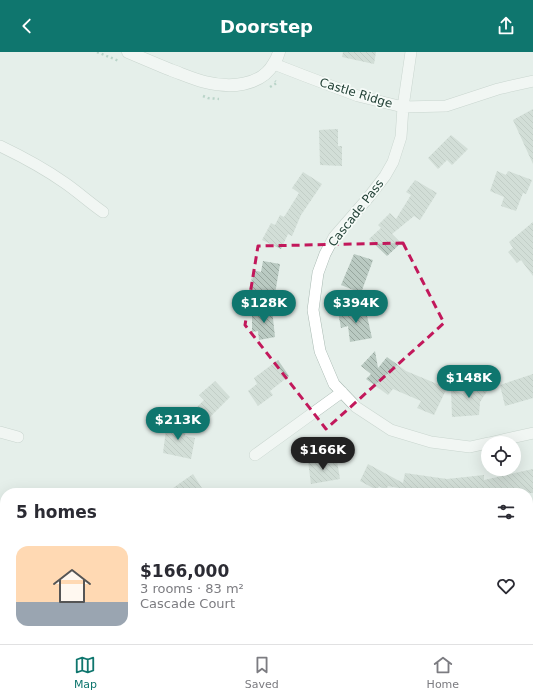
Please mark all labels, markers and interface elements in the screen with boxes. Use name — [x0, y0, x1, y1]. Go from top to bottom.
icon: back — [16, 15, 38, 37]
icon: share — [495, 15, 517, 37]
text: Doorstep — [220, 16, 313, 37]
street label: Castle Ridge — [318, 75, 394, 111]
street label: Cascade Pass — [325, 177, 387, 249]
pin: $128K — [236, 290, 292, 324]
pin: $394K — [328, 290, 384, 324]
text: $128K — [241, 295, 287, 310]
text: $394K — [333, 295, 379, 310]
pin: $148K — [441, 365, 497, 399]
text: $148K — [446, 370, 492, 385]
pin: $213K — [150, 407, 206, 441]
text: $213K — [155, 412, 201, 427]
map controls — [481, 436, 521, 476]
button: locate — [481, 436, 521, 476]
pin: $166K — [295, 437, 351, 471]
text: $166K — [300, 442, 346, 457]
icon: filters — [495, 501, 517, 523]
text: 5 homes — [16, 502, 97, 522]
text: $166,000 — [140, 561, 229, 581]
icon: home — [48, 562, 96, 610]
icon: heart — [495, 575, 517, 597]
text: 3 rooms · 83 m² — [140, 581, 244, 596]
text: Cascade Court — [140, 596, 235, 611]
tab: Map — [74, 654, 97, 691]
tab: Saved — [245, 654, 279, 691]
tab: Home — [427, 654, 459, 691]

